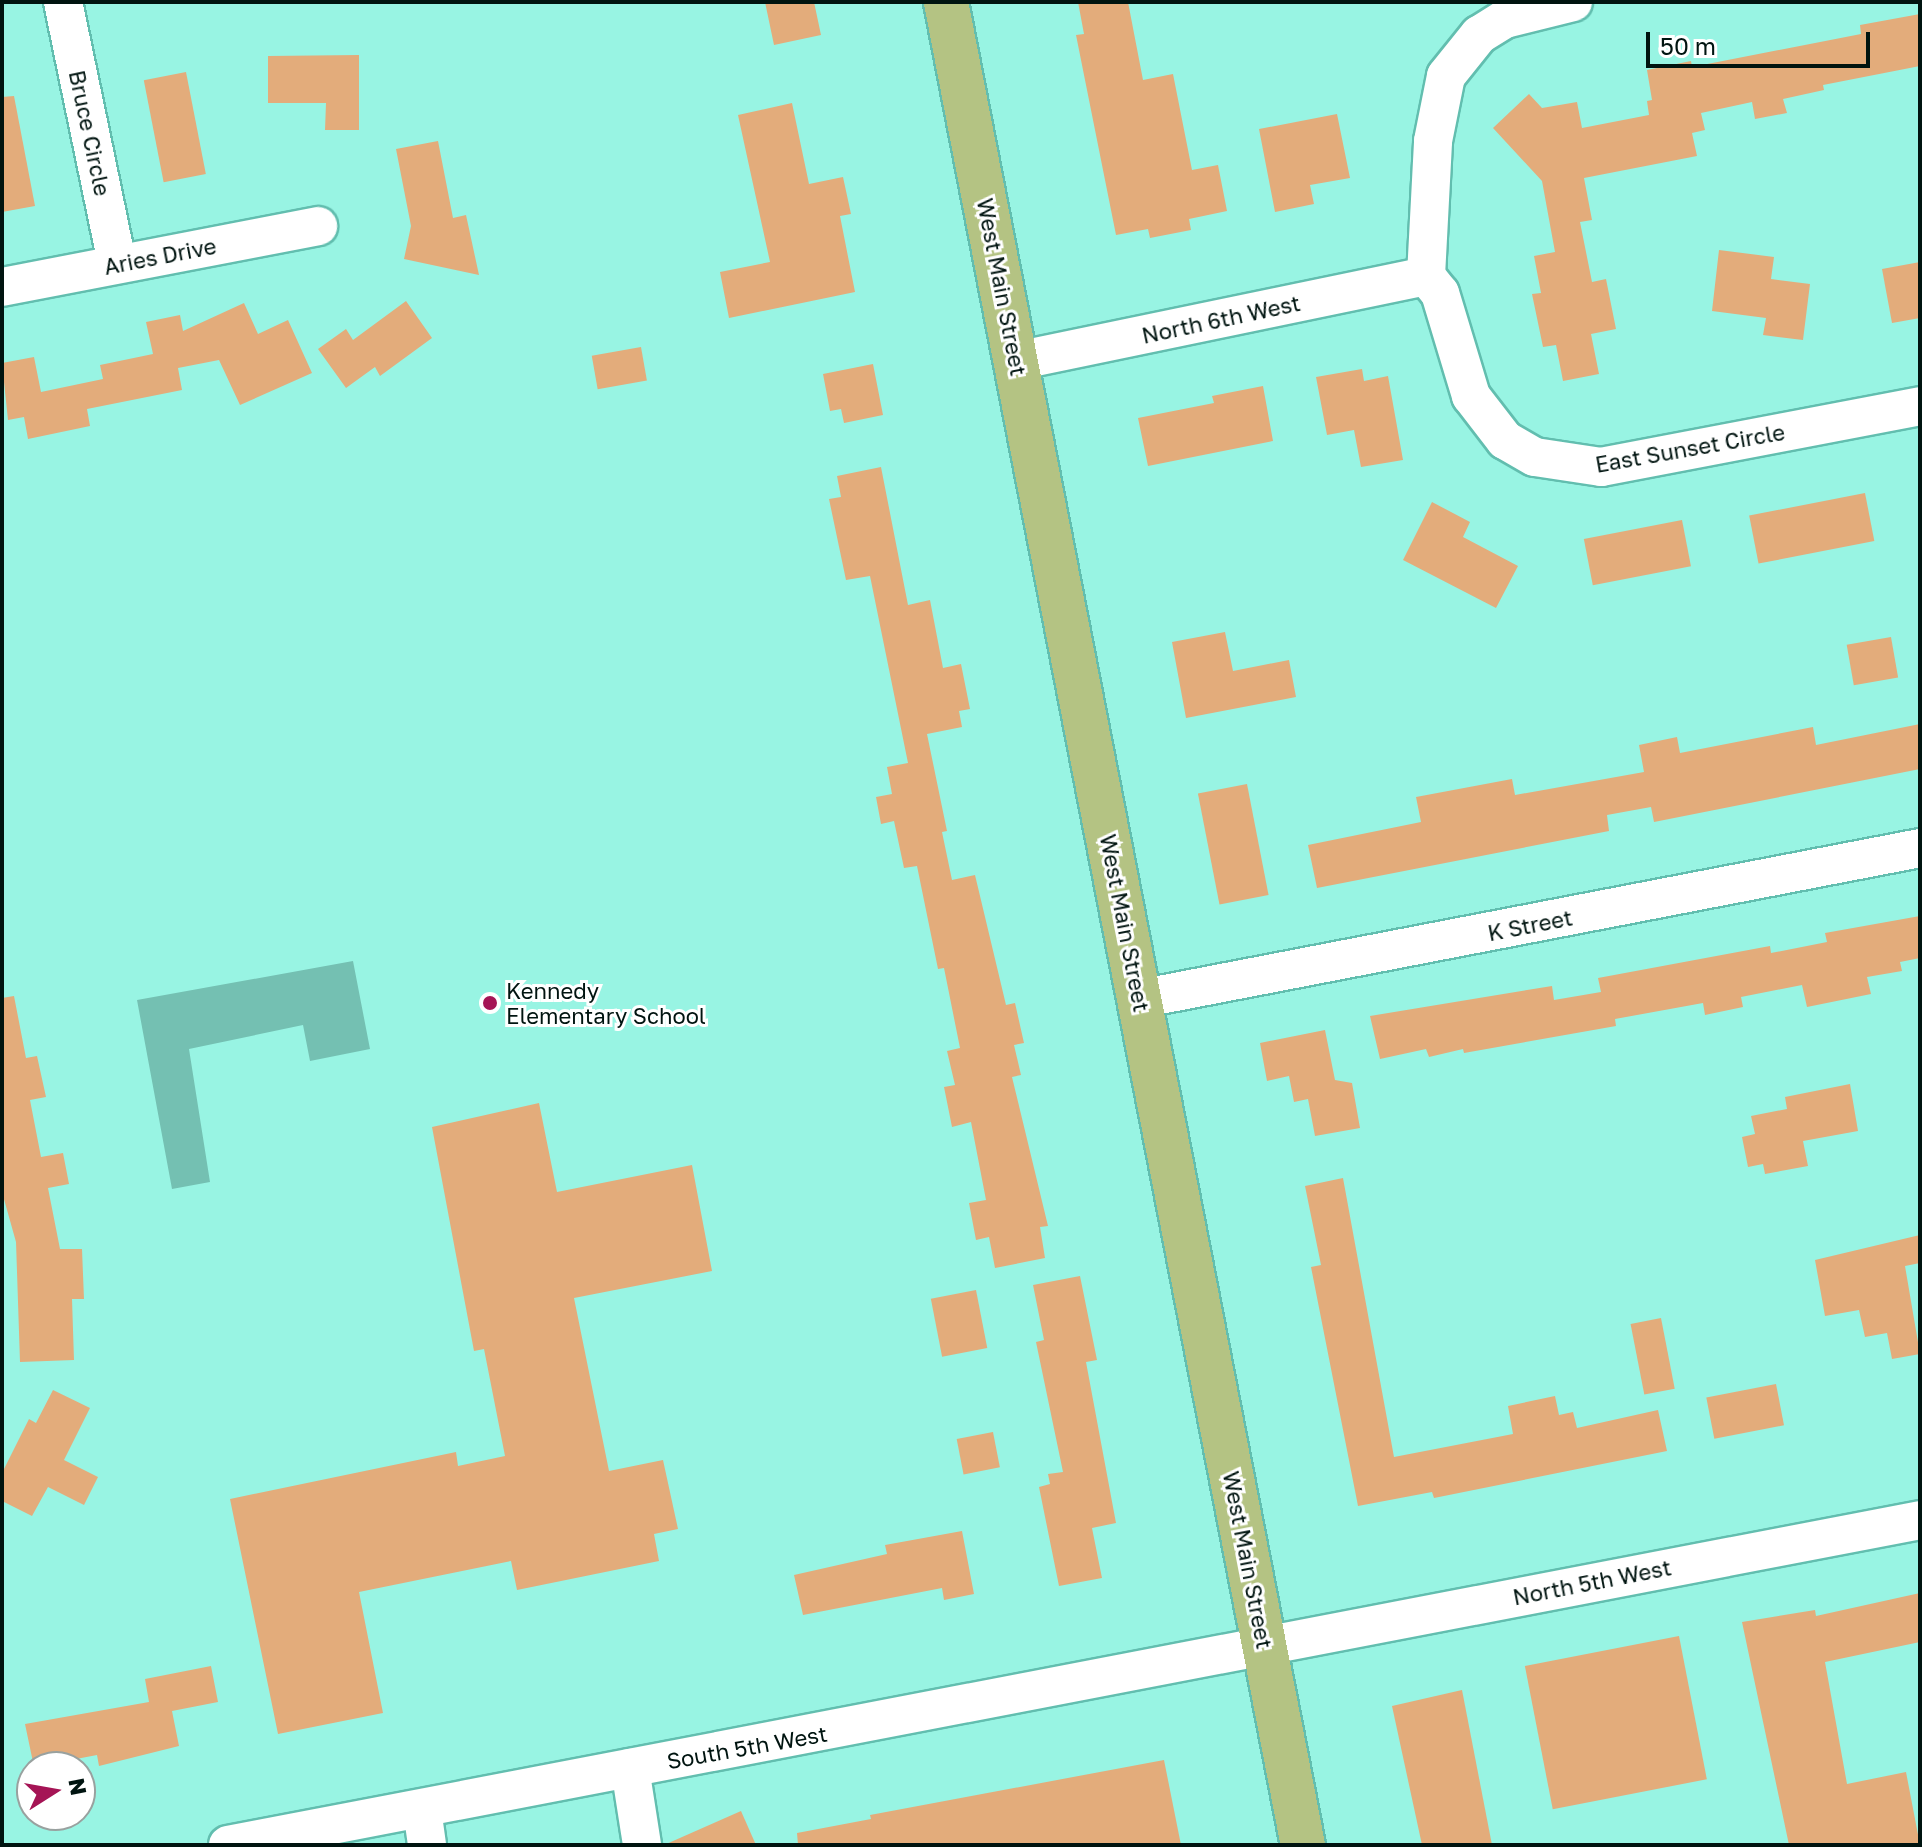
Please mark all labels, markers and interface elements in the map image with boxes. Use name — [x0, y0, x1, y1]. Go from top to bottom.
scale bar — [1650, 16, 1874, 66]
text: 50 m — [1660, 31, 1716, 60]
street label: Bruce Circle — [64, 68, 116, 198]
street label: West Main Street — [972, 196, 1032, 378]
street label: Aries Drive — [102, 232, 218, 280]
street label: North 6th West — [1139, 289, 1303, 349]
street label: East Sunset Circle — [1593, 418, 1787, 478]
street label: West Main Street — [1095, 832, 1155, 1014]
street label: K Street — [1485, 904, 1575, 946]
place label: Kennedy Elementary School — [506, 977, 706, 1028]
marker: Kennedy Elementary School — [481, 994, 499, 1012]
street label: West Main Street — [1218, 1469, 1278, 1651]
street label: North 5th West — [1511, 1554, 1673, 1610]
street label: South 5th West — [665, 1720, 829, 1774]
north arrow — [16, 1751, 96, 1831]
text: N — [63, 1776, 93, 1797]

